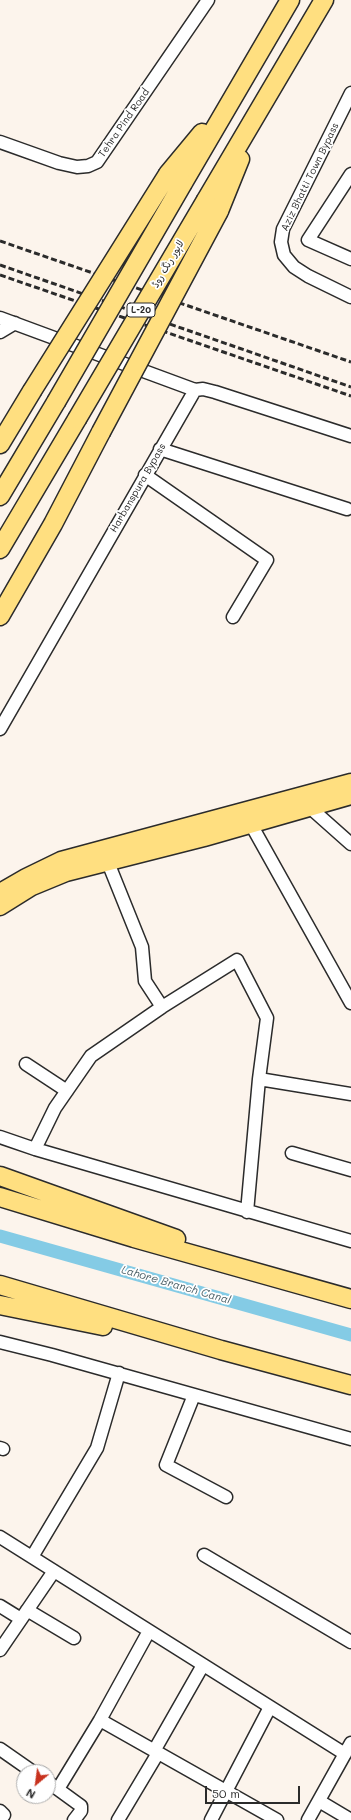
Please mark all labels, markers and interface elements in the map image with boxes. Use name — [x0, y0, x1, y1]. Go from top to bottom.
street label: Tehra Pind Road — [96, 86, 152, 160]
street label: Aziz Bhatti Town Bypass — [279, 121, 341, 233]
street label: لاہور رنگ روڈ — [150, 238, 186, 290]
road number: L-20 — [127, 303, 155, 317]
street label: Harbanspura Bypass — [108, 441, 168, 535]
water label: Lahore Branch Canal — [120, 1263, 232, 1307]
north arrow — [16, 1764, 56, 1804]
scale bar — [207, 1778, 302, 1804]
text: N — [23, 1785, 38, 1803]
text: 50 m — [212, 1785, 240, 1801]

